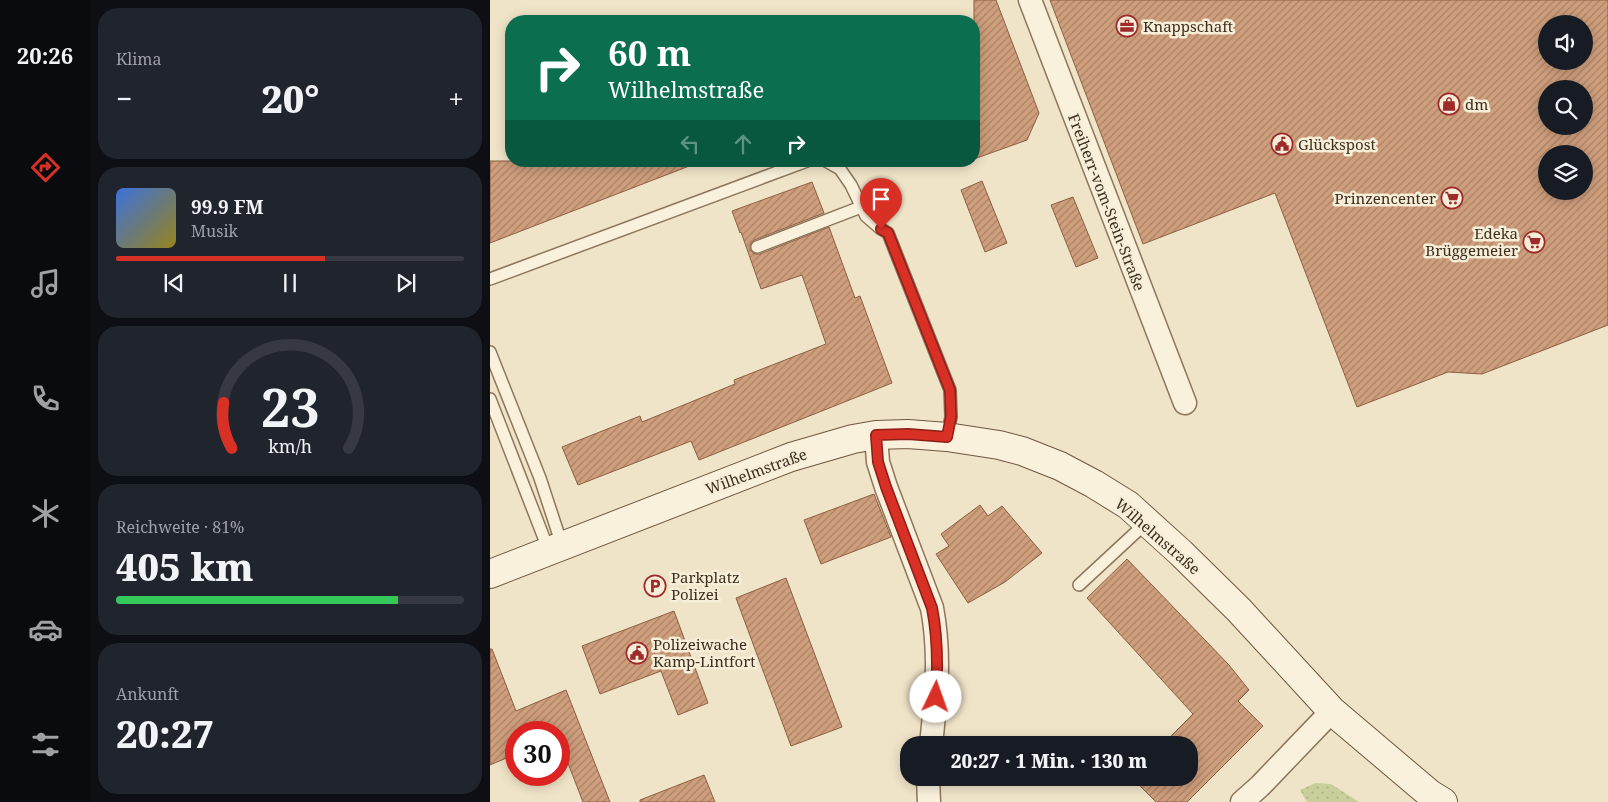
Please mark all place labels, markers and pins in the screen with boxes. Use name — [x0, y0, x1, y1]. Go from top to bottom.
office icon: Knappschaft — [1115, 14, 1139, 38]
place label: Knappschaft — [1143, 16, 1233, 36]
shop icon: dm — [1437, 92, 1461, 116]
place label: dm — [1465, 94, 1488, 114]
public building icon: Glückspost — [1270, 132, 1294, 156]
place label: Glückspost — [1298, 134, 1376, 154]
pin — [860, 178, 902, 229]
supermarket icon: Prinzencenter — [1440, 186, 1464, 210]
place label: Prinzencenter — [1335, 188, 1436, 208]
place label: Edeka Brüggemeier — [1425, 223, 1518, 260]
supermarket icon: Edeka Brüggemeier — [1522, 230, 1546, 254]
place label: Parkplatz Polizei — [671, 567, 740, 604]
parking icon: Parkplatz Polizei — [643, 574, 667, 598]
place label: Polizeiwache Kamp-Lintfort — [653, 634, 756, 671]
public building icon: Polizeiwache Kamp-Lintfort — [625, 641, 649, 665]

